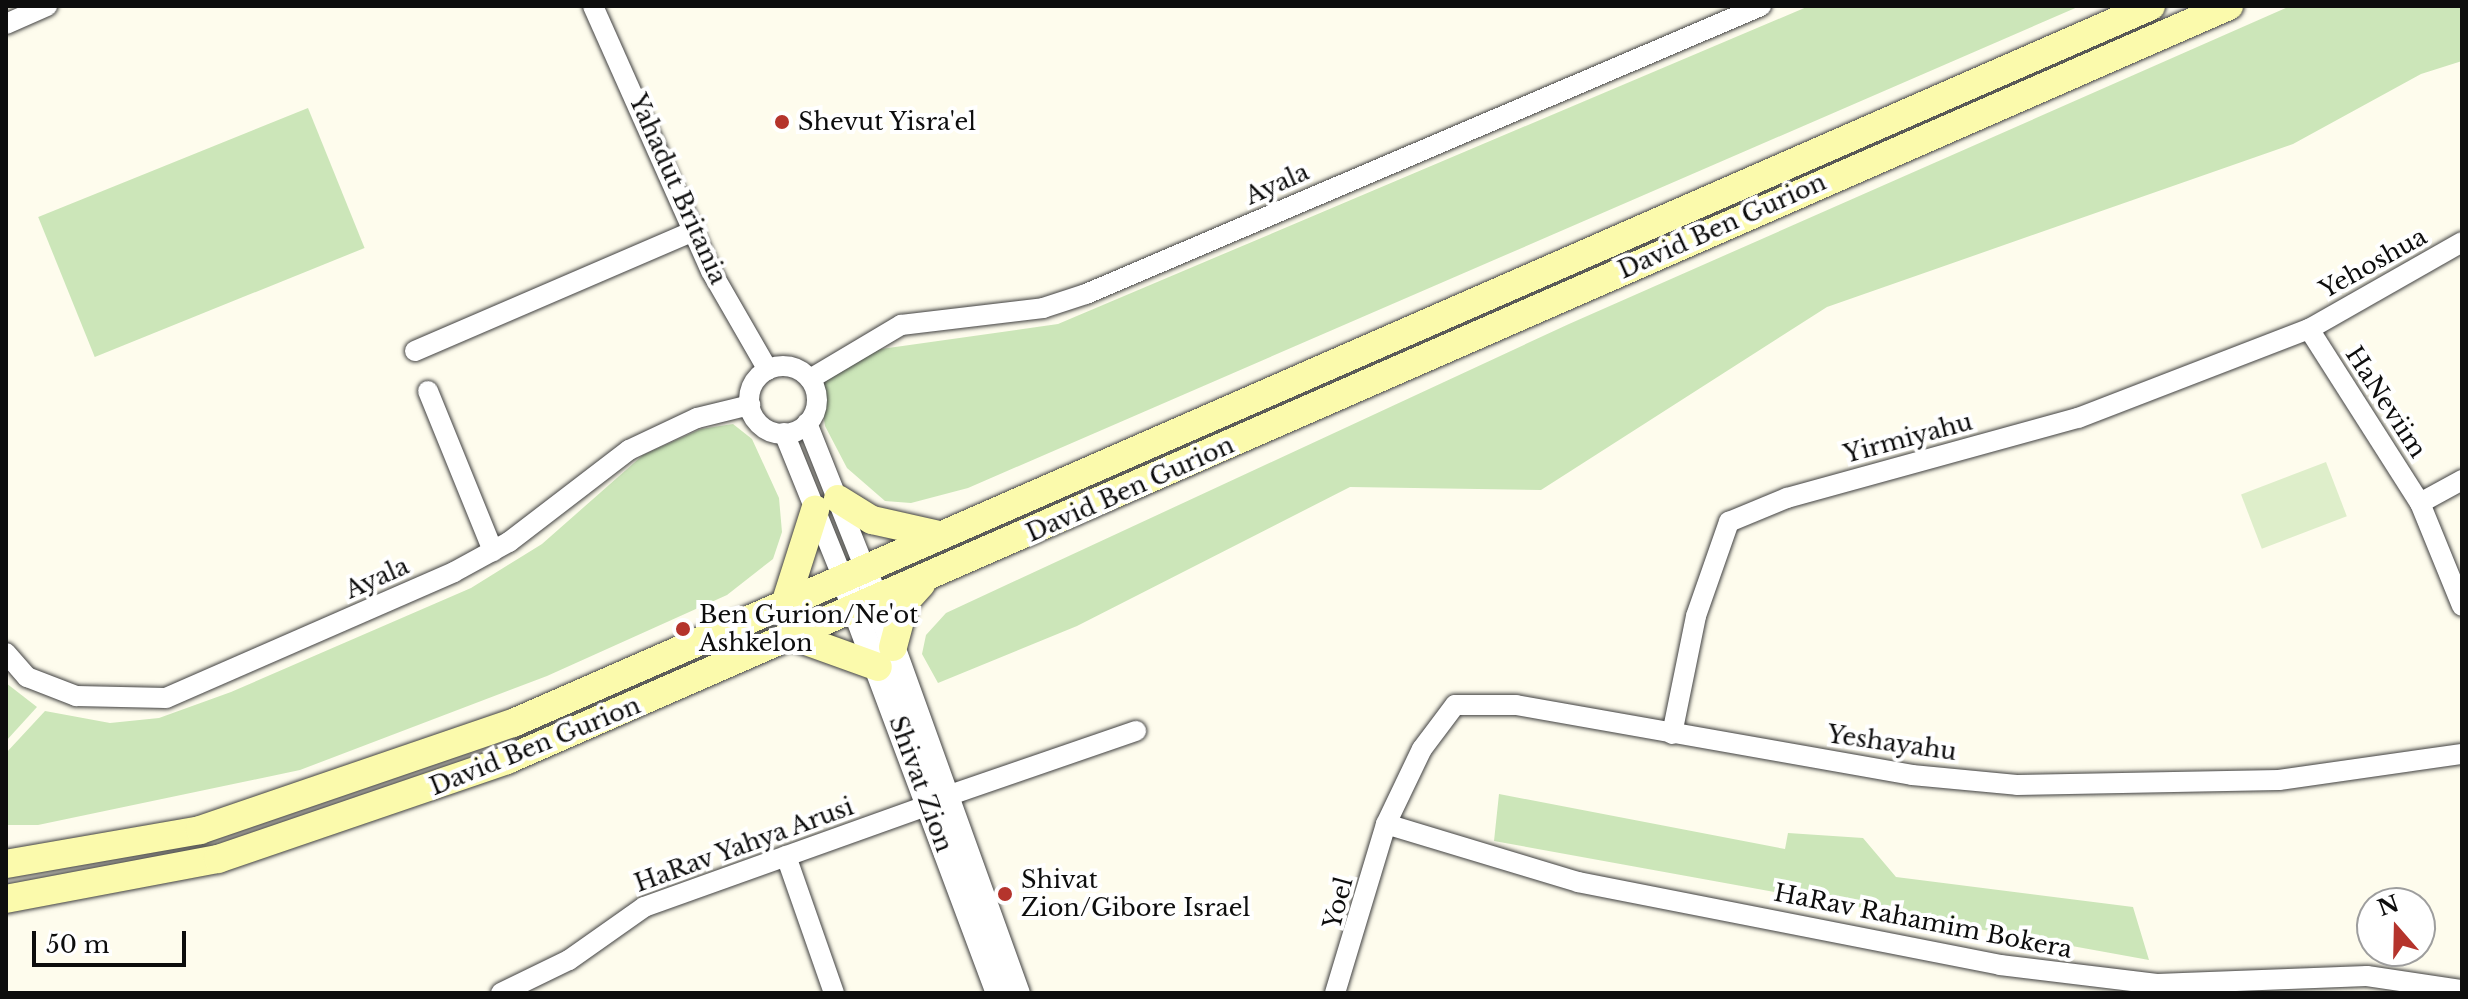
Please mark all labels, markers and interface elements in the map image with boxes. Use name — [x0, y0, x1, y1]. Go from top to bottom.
street label: Yahadut Britania — [623, 89, 733, 289]
place label: Shevut Yisra'el — [798, 108, 977, 136]
marker: Shevut Yisra'el — [773, 113, 791, 131]
street label: Ayala — [1241, 157, 1313, 211]
street label: David Ben Gurion — [1614, 167, 1830, 285]
street label: Yehoshua — [2314, 222, 2432, 304]
street label: HaNeviim — [2339, 341, 2433, 463]
street label: Yirmiyahu — [1841, 407, 1975, 469]
street label: David Ben Gurion — [1022, 430, 1238, 548]
street label: Ayala — [341, 551, 413, 605]
place label: Ben Gurion/Ne'ot Ashkelon — [699, 601, 918, 657]
marker: Ben Gurion/Ne'ot Ashkelon — [674, 620, 692, 638]
street label: David Ben Gurion — [426, 691, 644, 801]
street label: Shivat Zion — [883, 712, 959, 856]
street label: Yeshayahu — [1826, 720, 1958, 766]
street label: HaRav Yahya Arusi — [629, 791, 859, 899]
place label: Shivat Zion/Gibore Israel — [1021, 866, 1250, 922]
street label: Yoel — [1317, 874, 1359, 932]
street label: HaRav Rahamim Bokera — [1771, 878, 2075, 964]
marker: Shivat Zion/Gibore Israel — [996, 885, 1014, 903]
north arrow — [2356, 887, 2436, 967]
text: N — [2374, 890, 2403, 922]
scale bar — [36, 915, 190, 965]
text: 50 m — [46, 930, 109, 959]

